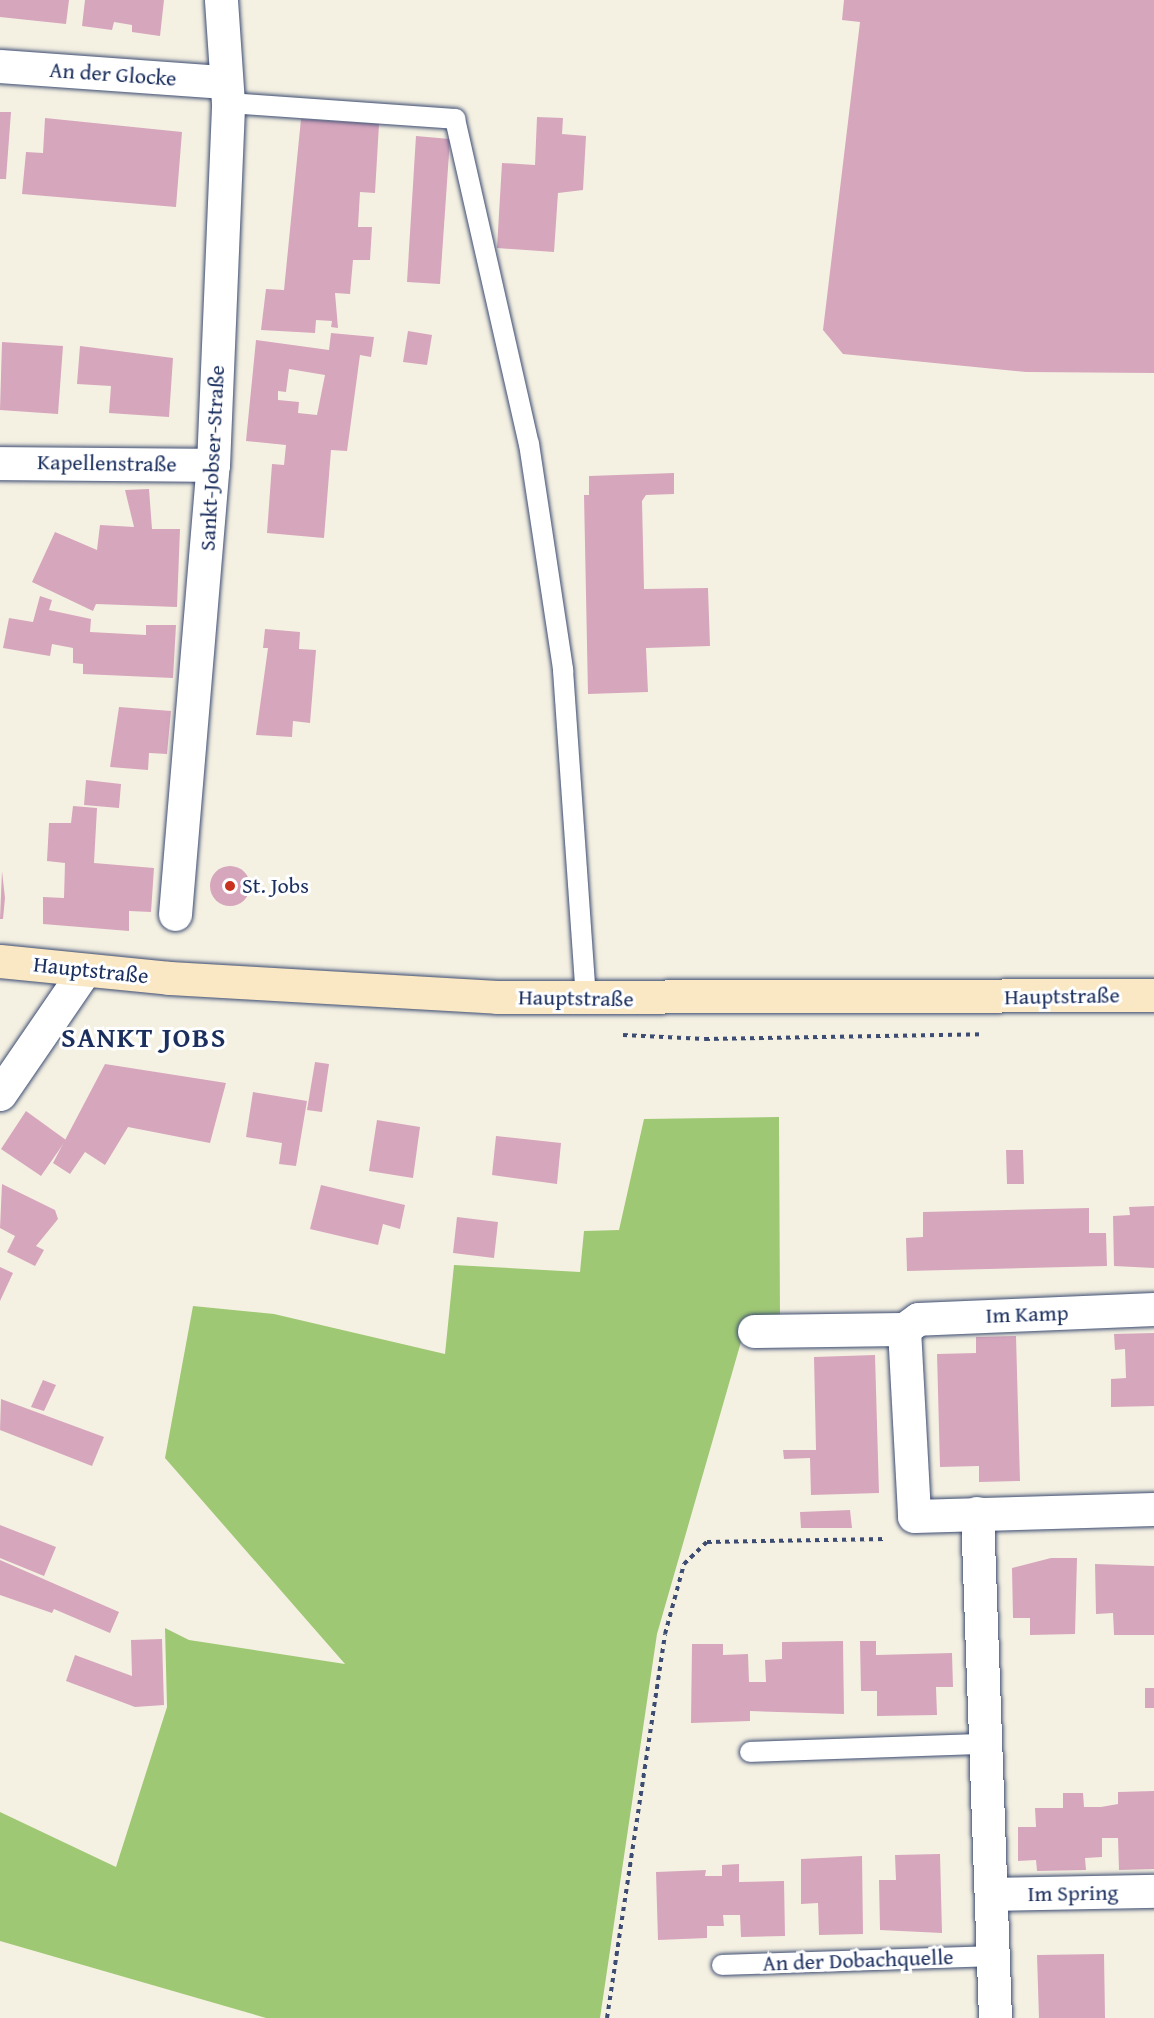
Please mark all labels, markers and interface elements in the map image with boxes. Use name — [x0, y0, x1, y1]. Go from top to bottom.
street label: An der Glocke — [49, 56, 177, 92]
street label: Sankt-Jobser-Straße — [194, 364, 230, 552]
street label: Kapellenstraße — [37, 449, 177, 477]
place label: St. Jobs — [242, 873, 309, 899]
marker: St. Jobs — [223, 879, 237, 893]
street label: Hauptstraße — [32, 951, 150, 989]
street label: Hauptstraße — [1004, 982, 1120, 1010]
street label: Hauptstraße — [518, 984, 634, 1012]
district label: SANKT JOBS — [61, 1020, 227, 1054]
street label: Im Kamp — [985, 1299, 1069, 1329]
street label: Im Spring — [1027, 1879, 1119, 1907]
street label: An der Dobachquelle — [762, 1943, 954, 1977]

